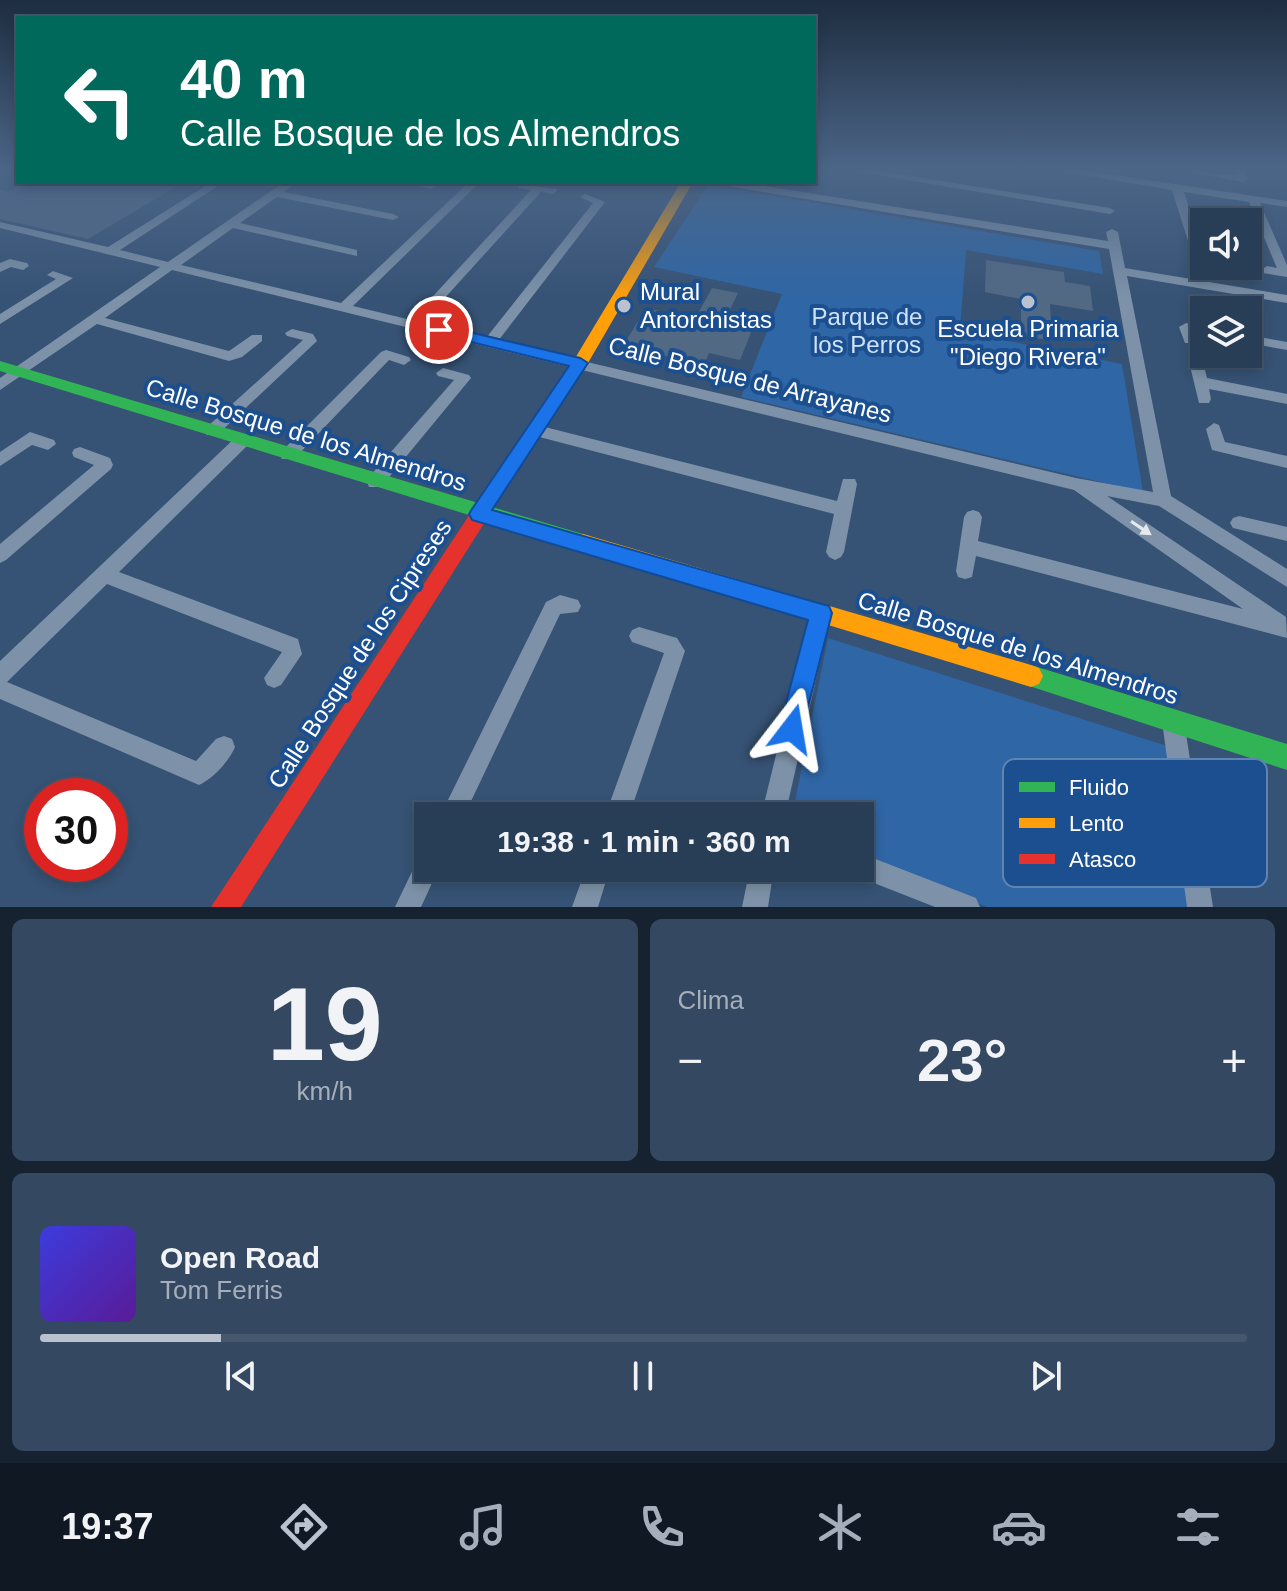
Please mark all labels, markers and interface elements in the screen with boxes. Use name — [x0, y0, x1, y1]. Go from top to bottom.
text: 40 m — [180, 47, 308, 110]
icon: left — [48, 48, 152, 152]
text: Calle Bosque de los Almendros — [180, 113, 680, 154]
map controls — [1190, 208, 1262, 368]
button: sound — [1190, 208, 1262, 280]
place label: Mural Antorchistas — [640, 278, 772, 333]
marker: Escuela Primaria "Diego Rivera" — [1019, 293, 1037, 311]
pin — [405, 296, 473, 364]
button: layers — [1190, 296, 1262, 368]
marker: Mural Antorchistas — [615, 297, 633, 315]
park label: Parque de los Perros — [812, 303, 922, 358]
icon: arrive — [417, 308, 461, 352]
place label: Escuela Primaria "Diego Rivera" — [937, 315, 1119, 370]
street label: Calle Bosque de Arrayanes — [606, 331, 894, 428]
street label: Calle Bosque de los Almendros — [143, 373, 470, 496]
street label: Calle Bosque de los Cipreses — [263, 514, 457, 793]
one-way arrow — [1130, 520, 1151, 535]
street label: Calle Bosque de los Almendros — [855, 586, 1182, 709]
position arrow — [750, 687, 834, 771]
legend — [1003, 759, 1267, 887]
text: Fluido — [1069, 775, 1129, 800]
speed limit sign: 30 — [24, 778, 128, 882]
text: Lento — [1069, 811, 1124, 836]
text: 19:38 · 1 min · 360 m — [497, 825, 791, 858]
text: Atasco — [1069, 847, 1136, 872]
text: 19 — [267, 966, 383, 1082]
text: Clima — [678, 985, 744, 1015]
text: 23° — [917, 1027, 1008, 1094]
text: − — [678, 1036, 703, 1085]
text: + — [1221, 1036, 1247, 1085]
text: km/h — [297, 1076, 353, 1106]
text: Open Road — [160, 1241, 320, 1274]
text: Tom Ferris — [160, 1275, 283, 1305]
icon: previous — [219, 1354, 263, 1398]
icon: pause — [621, 1354, 665, 1398]
icon: next — [1024, 1354, 1068, 1398]
icon: directions — [276, 1499, 332, 1555]
icon: music — [455, 1499, 511, 1555]
icon: phone — [634, 1499, 690, 1555]
icon: climate — [812, 1499, 868, 1555]
icon: car — [991, 1499, 1047, 1555]
icon: filters — [1170, 1499, 1226, 1555]
text: 19:37 — [61, 1506, 153, 1547]

